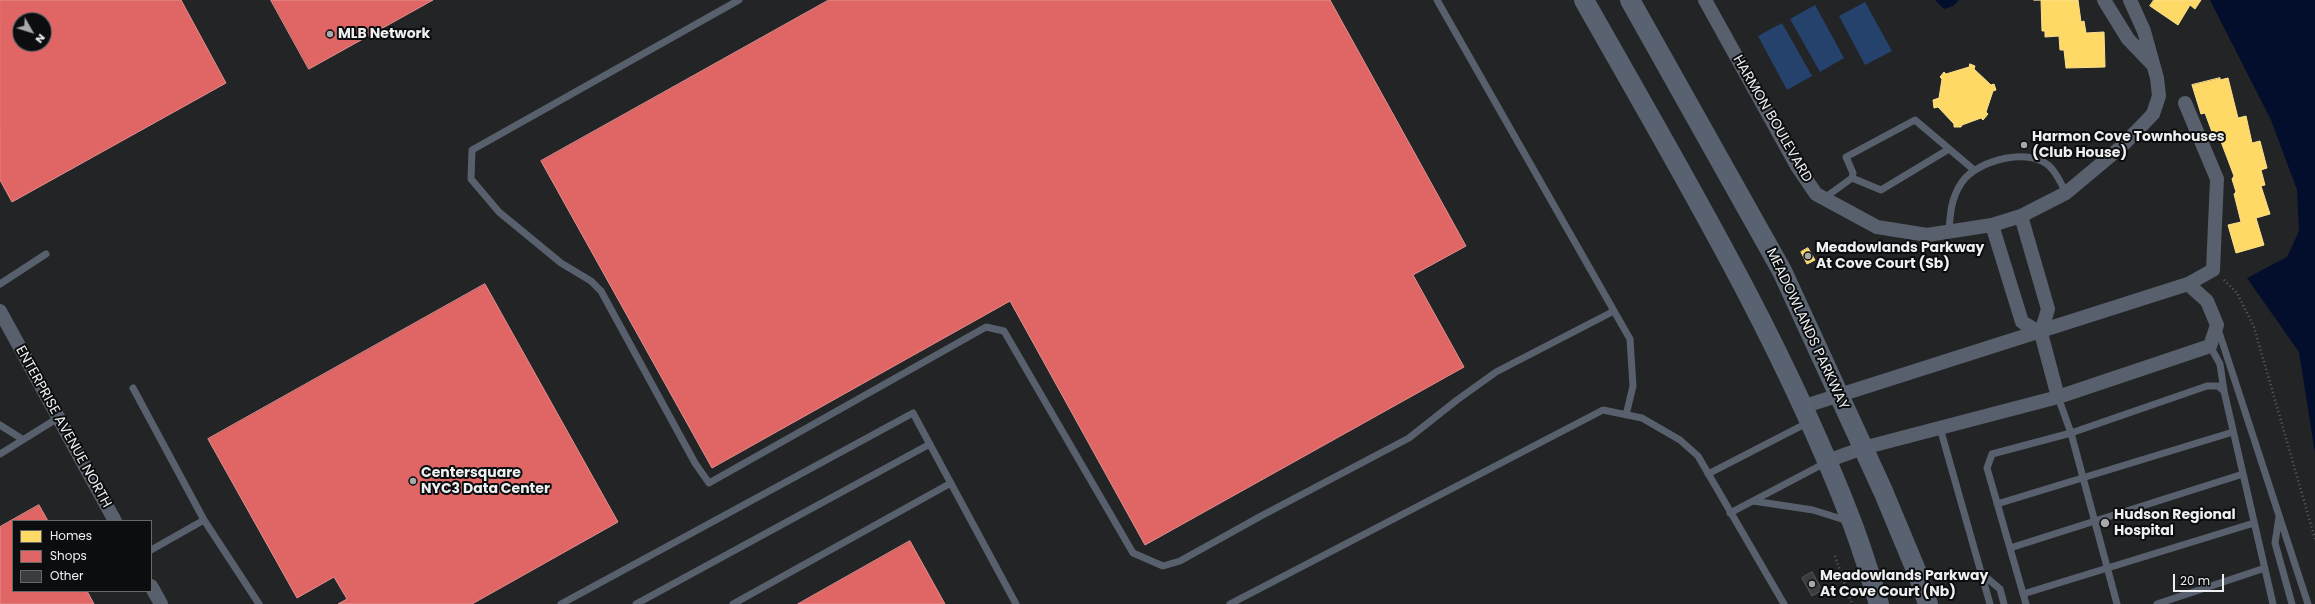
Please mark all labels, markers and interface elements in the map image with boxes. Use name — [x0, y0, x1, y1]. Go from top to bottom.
north arrow — [12, 12, 52, 52]
place label: MLB Network — [338, 26, 430, 42]
marker: MLB Network — [325, 29, 335, 39]
text: N — [32, 31, 49, 47]
street label: HARMON BOULEVARD — [1729, 53, 1815, 185]
place label: Harmon Cove Townhouses (Club House) — [2032, 129, 2225, 162]
marker: Harmon Cove Townhouses (Club House) — [2019, 140, 2029, 150]
place label: Meadowlands Parkway At Cove Court (Sb) — [1816, 240, 1984, 272]
street label: MEADOWLANDS PARKWAY — [1762, 246, 1852, 412]
marker: Meadowlands Parkway At Cove Court (Sb) — [1803, 251, 1813, 261]
street label: ENTERPRISE AVENUE NORTH — [11, 343, 115, 511]
place label: Centersquare NYC3 Data Center — [421, 465, 550, 498]
marker: Centersquare NYC3 Data Center — [408, 476, 418, 486]
place label: Hudson Regional Hospital — [2114, 507, 2236, 540]
marker: Hudson Regional Hospital — [2099, 517, 2111, 529]
legend — [12, 520, 152, 592]
text: Homes — [50, 527, 92, 544]
text: Shops — [50, 547, 87, 564]
scale bar — [2175, 566, 2226, 592]
text: Other — [50, 567, 83, 584]
place label: Meadowlands Parkway At Cove Court (Nb) — [1820, 568, 1988, 600]
text: 20 m — [2180, 572, 2210, 589]
marker: Meadowlands Parkway At Cove Court (Nb) — [1807, 579, 1817, 589]

